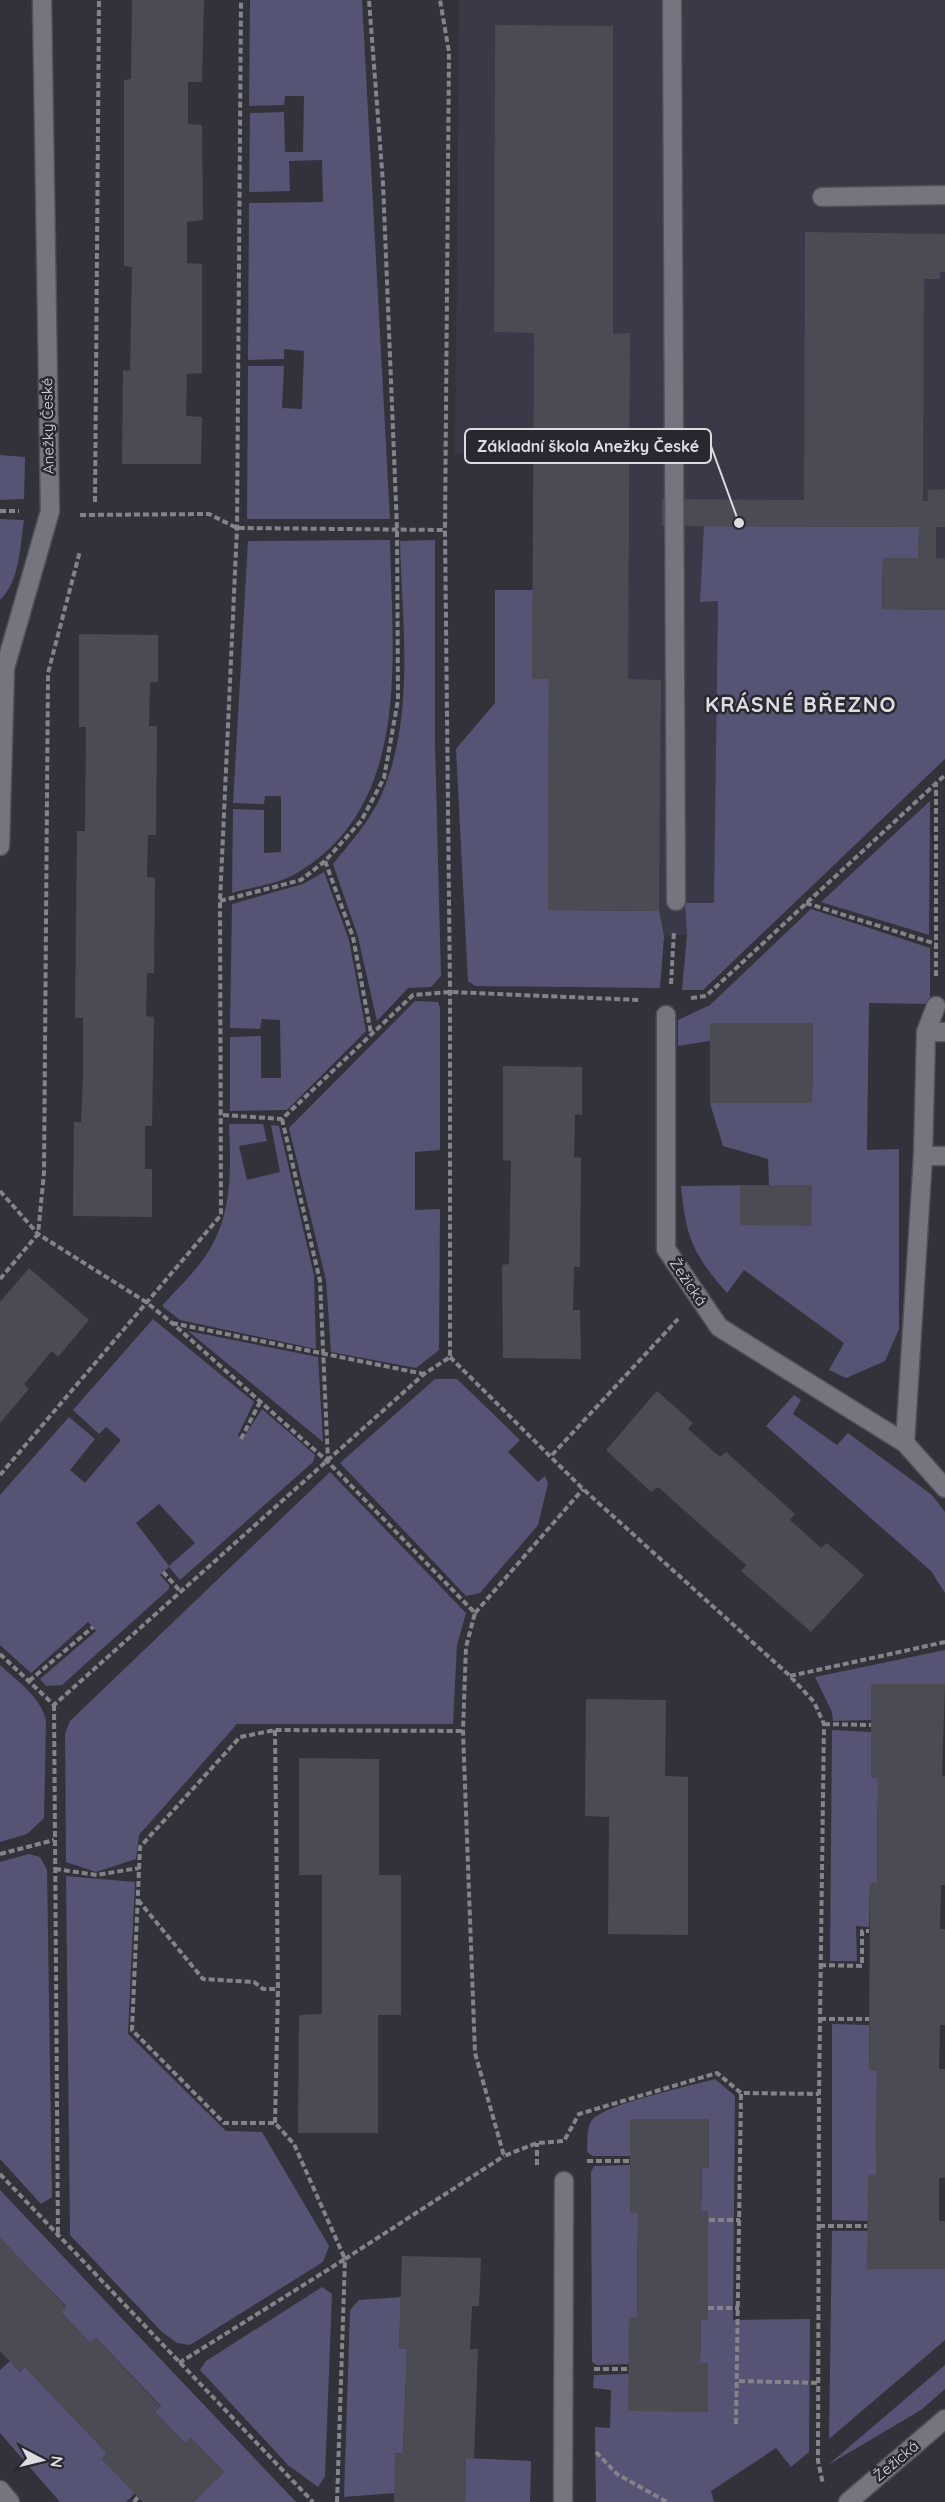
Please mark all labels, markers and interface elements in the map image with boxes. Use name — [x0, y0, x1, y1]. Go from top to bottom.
street label: Anežky České — [37, 378, 58, 474]
callout: Základní škola Anežky České — [465, 429, 711, 463]
text: Základní škola Anežky České — [477, 436, 699, 456]
district label: KRÁSNÉ BŘEZNO — [705, 691, 897, 717]
street label: Žežická — [666, 1254, 711, 1309]
north arrow — [12, 2430, 72, 2490]
street label: Žežická — [869, 2436, 922, 2485]
text: N — [46, 2455, 68, 2469]

